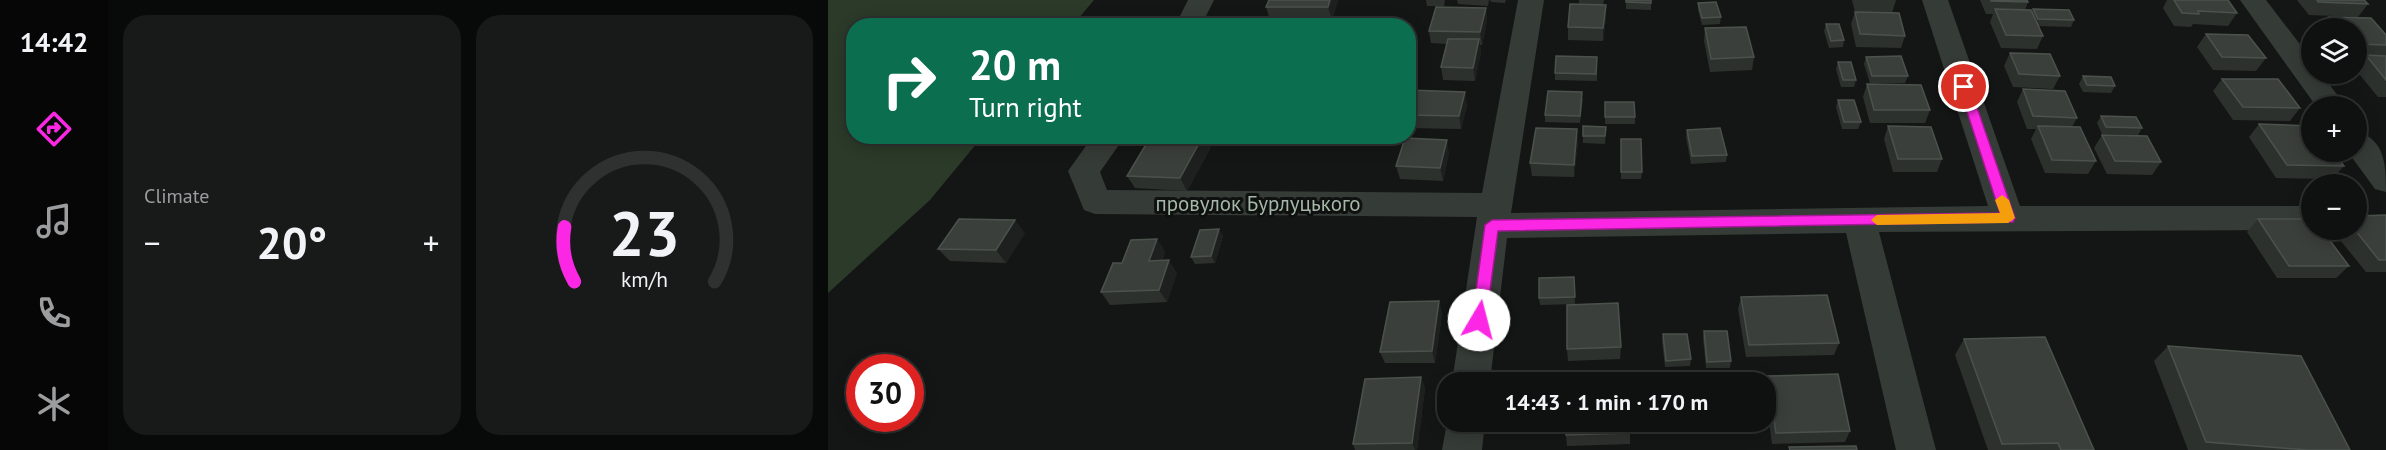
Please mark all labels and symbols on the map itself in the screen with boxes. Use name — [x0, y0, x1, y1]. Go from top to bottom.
pin — [1938, 61, 1989, 112]
street label: провулок Бурлуцького — [1155, 190, 1361, 217]
position arrow — [1447, 288, 1511, 352]
speed limit sign: 30 — [846, 354, 924, 432]

